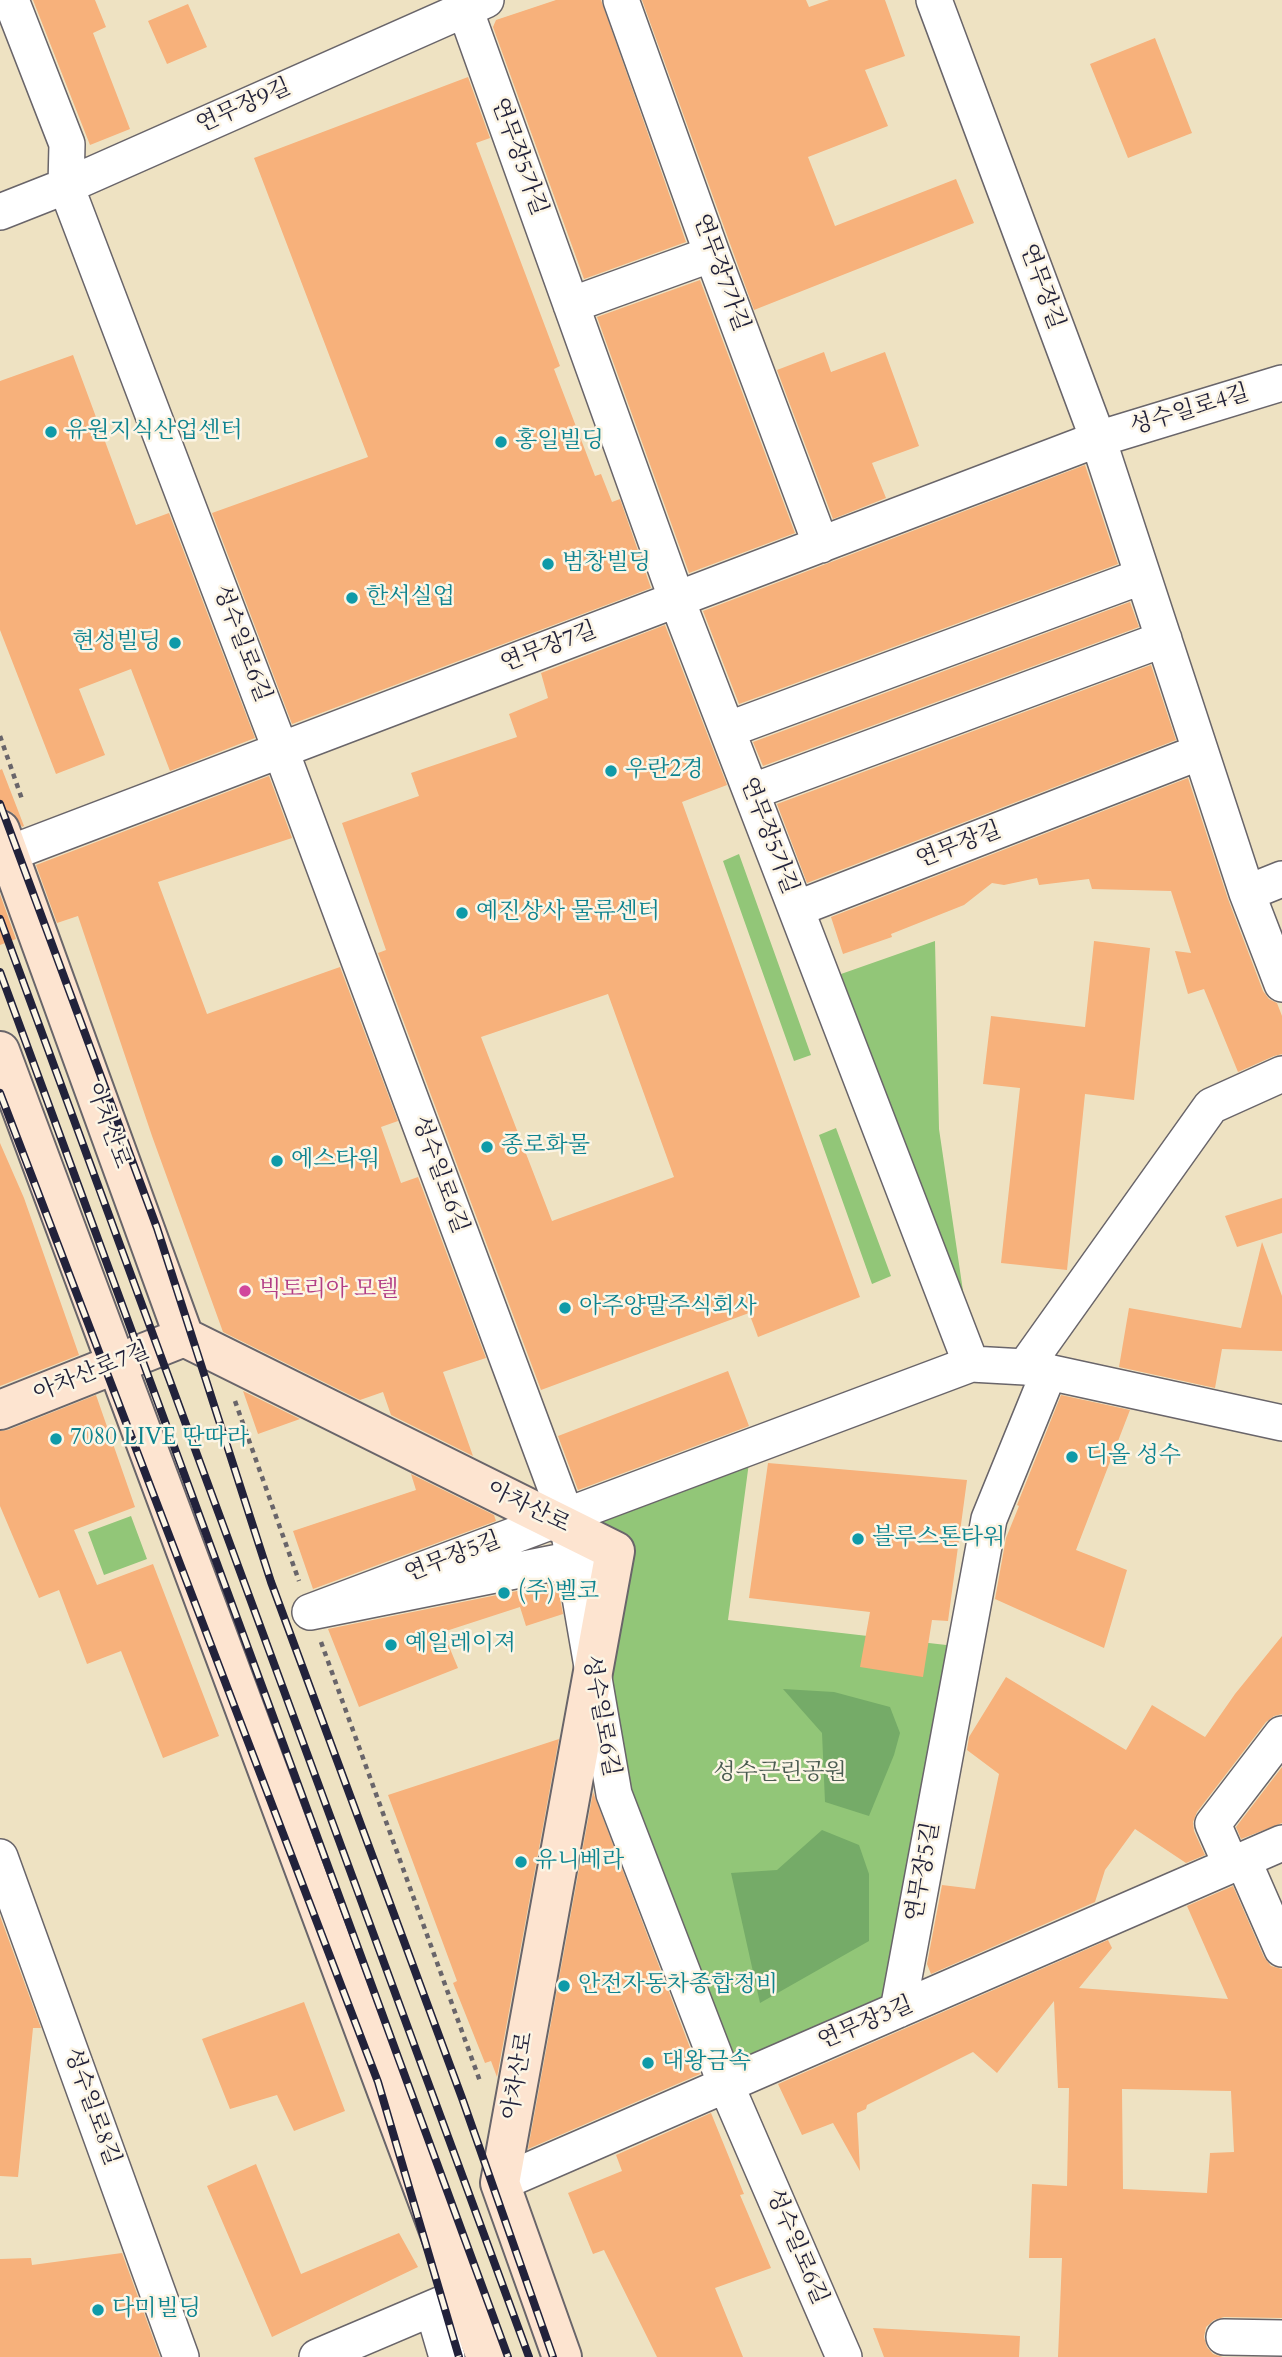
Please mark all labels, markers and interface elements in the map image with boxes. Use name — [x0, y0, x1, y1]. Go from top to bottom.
street label: 연무장9길 — [192, 74, 296, 140]
street label: 연무장5가길 — [484, 95, 552, 219]
street label: 연무장7가길 — [686, 211, 754, 335]
street label: 연무장길 — [1013, 241, 1069, 333]
street label: 성수일로4길 — [1127, 380, 1253, 442]
place label: 유원지식산업센터 — [65, 418, 243, 446]
marker: 유원지식산업센터 — [43, 424, 59, 440]
place label: 홍일빌딩 — [515, 428, 604, 456]
marker: 홍일빌딩 — [493, 434, 509, 450]
place label: 범창빌딩 — [562, 550, 651, 578]
marker: 범창빌딩 — [540, 556, 556, 572]
street label: 성수일로6길 — [206, 582, 276, 706]
place label: 한서실업 — [366, 584, 455, 612]
marker: 한서실업 — [344, 590, 360, 606]
street label: 연무장7길 — [497, 617, 601, 679]
place label: 현성빌딩 — [72, 629, 161, 657]
marker: 현성빌딩 — [167, 635, 183, 651]
place label: 우란2경 — [625, 757, 703, 785]
marker: 우란2경 — [603, 763, 619, 779]
street label: 연무장5가길 — [733, 774, 803, 898]
street label: 연무장길 — [913, 817, 1005, 875]
place label: 예진상사 물류센터 — [476, 899, 660, 927]
marker: 예진상사 물류센터 — [454, 905, 470, 921]
street label: 아차산로 — [79, 1080, 135, 1172]
street label: 성수일로6길 — [405, 1113, 473, 1237]
place label: 종로화물 — [501, 1133, 590, 1161]
marker: 종로화물 — [479, 1139, 495, 1155]
place label: 에스타워 — [291, 1147, 380, 1175]
marker: 에스타워 — [269, 1153, 285, 1169]
place label: 빅토리아 모텔 — [259, 1277, 398, 1305]
marker: 빅토리아 모텔 — [237, 1283, 253, 1299]
place label: 아주양말주식회사 — [579, 1294, 757, 1322]
marker: 아주양말주식회사 — [557, 1300, 573, 1316]
street label: 아차산로7길 — [30, 1337, 154, 1409]
place label: 7080 LIVE 딴따라 — [70, 1425, 249, 1453]
marker: 7080 LIVE 딴따라 — [48, 1431, 64, 1447]
place label: 디올 성수 — [1086, 1443, 1181, 1471]
marker: 디올 성수 — [1064, 1449, 1080, 1465]
street label: 아차산로 — [482, 1476, 574, 1540]
place label: 블루스톤타워 — [872, 1525, 1005, 1553]
street label: 연무장5길 — [401, 1527, 505, 1589]
marker: 블루스톤타워 — [850, 1531, 866, 1547]
place label: (주)벨코 — [518, 1579, 599, 1607]
marker: (주)벨코 — [496, 1585, 512, 1601]
place label: 예일레이져 — [405, 1631, 516, 1659]
marker: 예일레이져 — [383, 1637, 399, 1653]
street label: 성수일로6길 — [576, 1653, 624, 1779]
park label: 성수근린공원 — [713, 1760, 847, 1788]
street label: 연무장5길 — [902, 1820, 946, 1924]
place label: 유니베라 — [535, 1848, 624, 1876]
marker: 유니베라 — [513, 1854, 529, 1870]
place label: 안전자동차종합정비 — [578, 1972, 778, 2000]
marker: 안전자동차종합정비 — [556, 1978, 572, 1994]
street label: 연무장3길 — [814, 1992, 918, 2056]
street label: 아차산로 — [498, 2030, 540, 2122]
street label: 성수일로8길 — [57, 2045, 125, 2169]
place label: 대왕금속 — [662, 2049, 751, 2077]
marker: 대왕금속 — [640, 2055, 656, 2071]
street label: 성수일로6길 — [759, 2185, 833, 2309]
place label: 다미빌딩 — [112, 2296, 201, 2324]
marker: 다미빌딩 — [90, 2302, 106, 2318]

